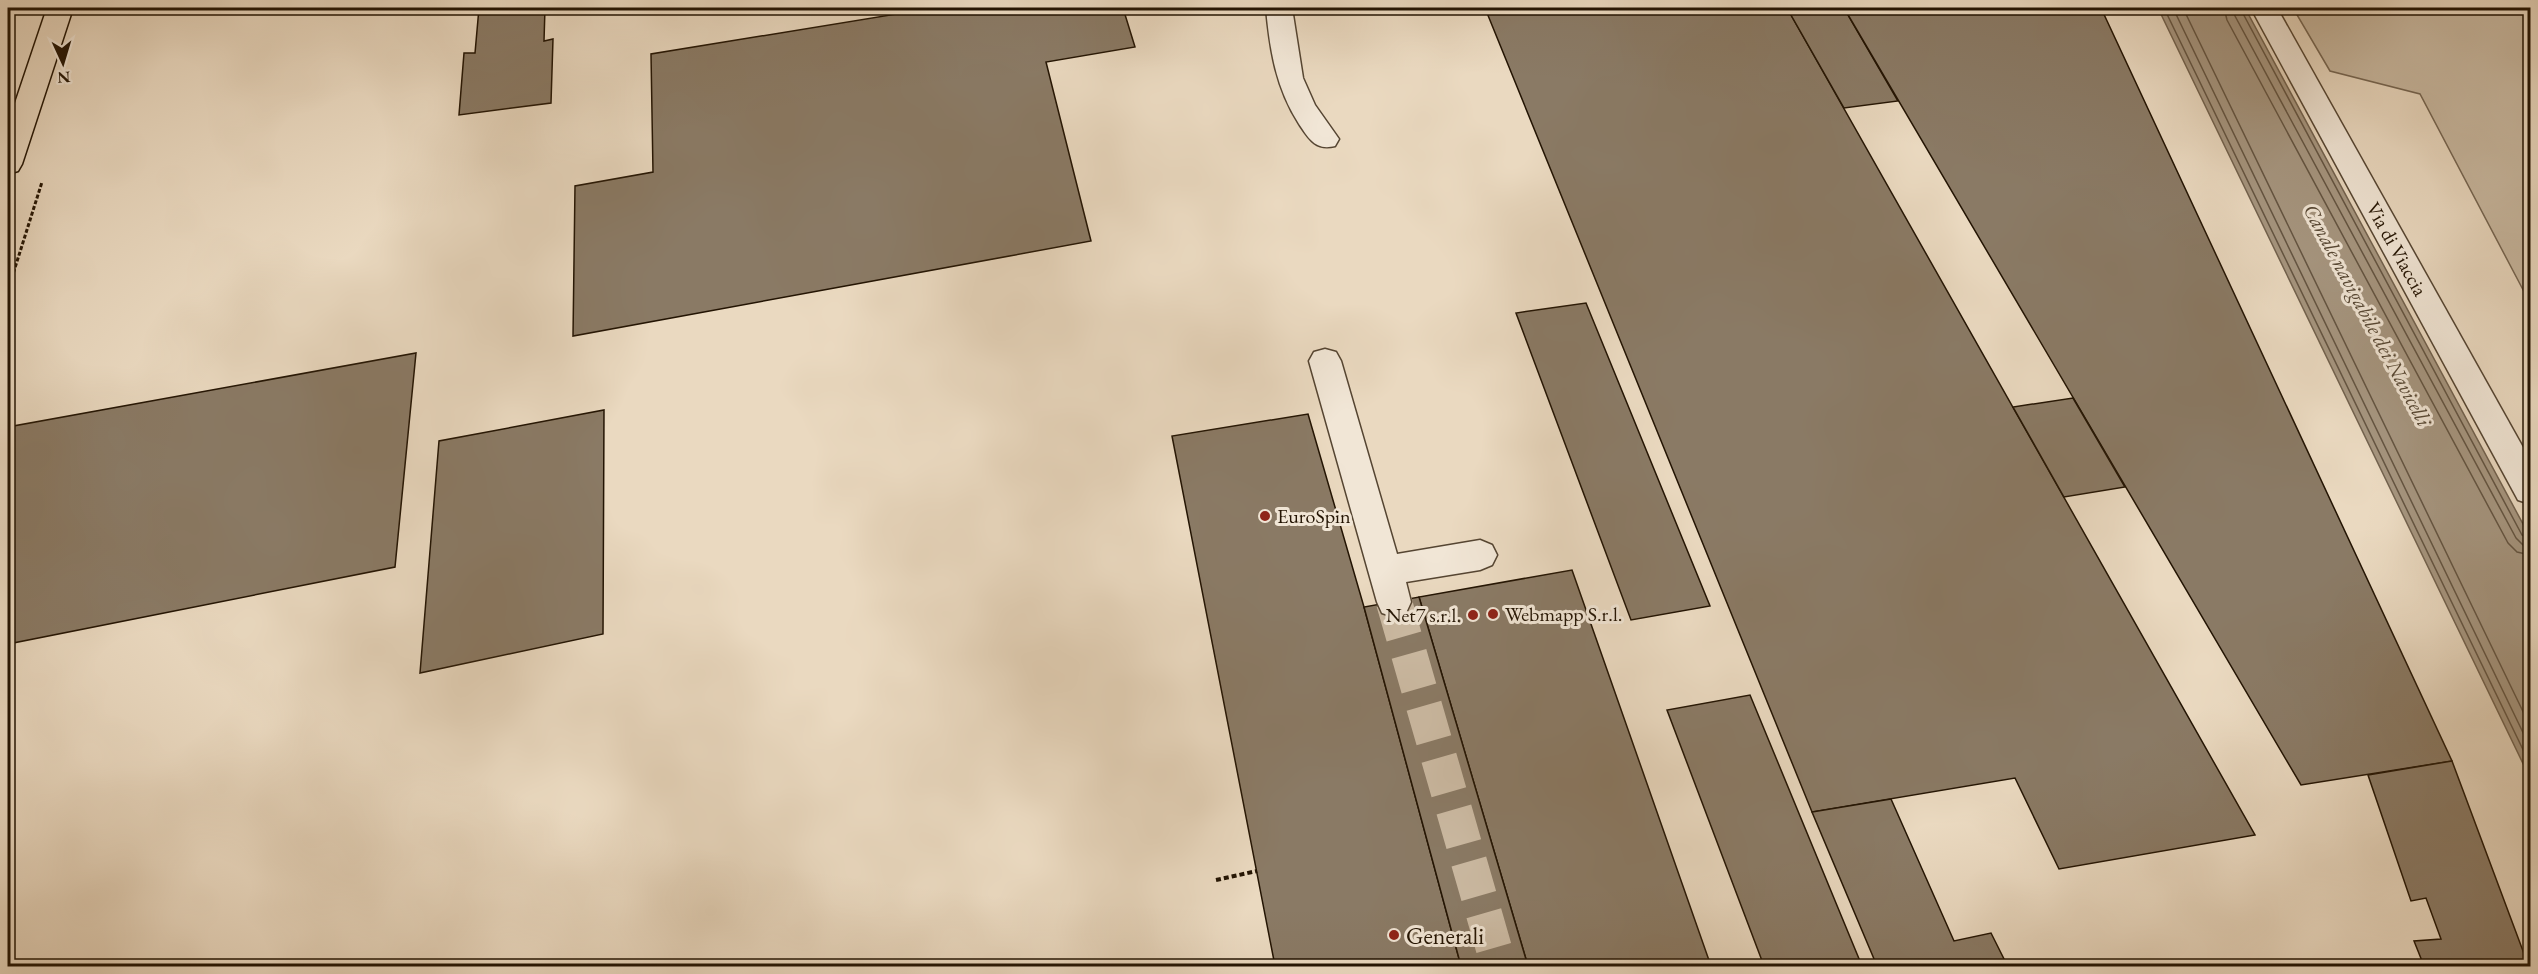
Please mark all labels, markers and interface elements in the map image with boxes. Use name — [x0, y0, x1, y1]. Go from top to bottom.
north arrow — [33, 33, 93, 93]
text: N — [57, 67, 71, 88]
street label: Via di Viaccia — [2361, 197, 2433, 301]
water label: Canale navigabile dei Navicelli — [2298, 199, 2439, 432]
place label: EuroSpin — [1277, 503, 1351, 529]
marker: EuroSpin — [1258, 509, 1272, 523]
place label: Webmapp S.r.l. — [1505, 601, 1622, 627]
place label: Net7 s.r.l. — [1386, 602, 1461, 628]
marker: Webmapp S.r.l. — [1486, 607, 1500, 621]
marker: Net7 s.r.l. — [1466, 608, 1480, 622]
place label: Generali — [1406, 920, 1484, 951]
marker: Generali — [1387, 928, 1401, 942]

